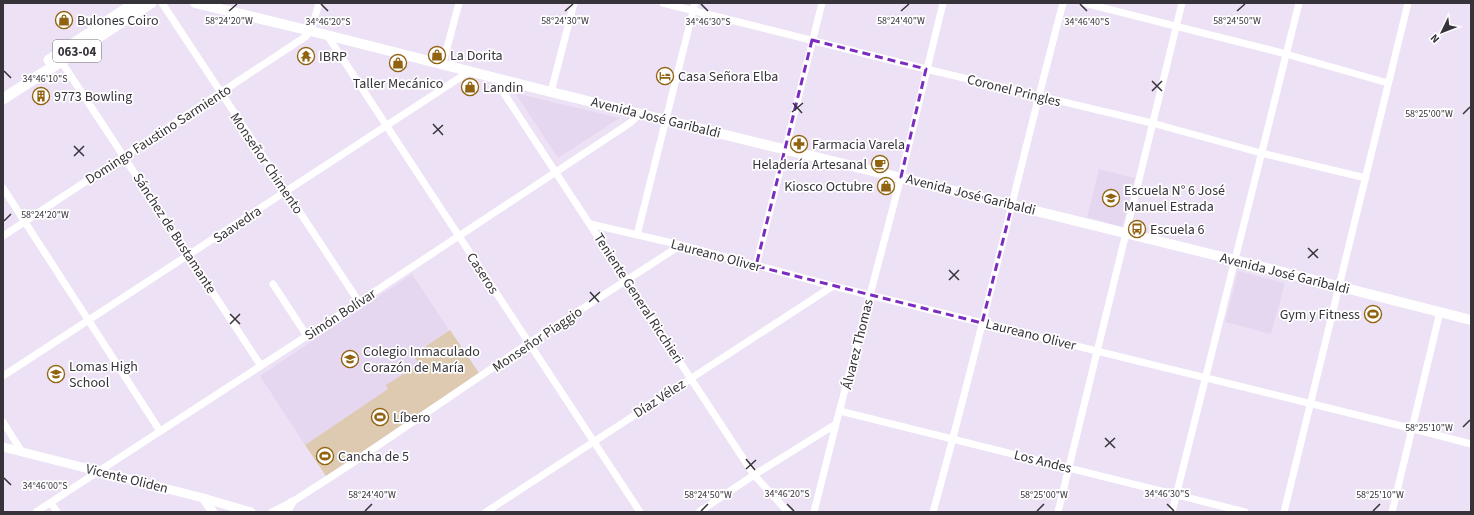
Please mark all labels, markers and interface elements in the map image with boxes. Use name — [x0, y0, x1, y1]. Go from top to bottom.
shop icon: Bulones Coiro — [54, 10, 74, 30]
place label: Bulones Coiro — [77, 11, 159, 31]
north arrow — [1422, 12, 1462, 52]
text: 58°24'20"W — [205, 14, 253, 28]
text: 58°24'30"W — [541, 14, 589, 28]
text: 58°24'40"W — [877, 14, 925, 28]
text: 58°24'50"W — [1213, 14, 1261, 28]
text: 34°46'20"S — [305, 15, 351, 29]
text: 34°46'30"S — [685, 15, 731, 29]
text: 34°46'40"S — [1064, 15, 1110, 29]
text: N — [1427, 31, 1443, 46]
road number: 063-04 — [53, 40, 101, 62]
shop icon: La Dorita — [427, 45, 447, 65]
temple icon: IBRP — [296, 46, 316, 66]
place label: La Dorita — [450, 46, 503, 66]
place label: IBRP — [319, 47, 347, 67]
shop icon: Taller Mecánico — [388, 53, 408, 73]
hotel icon: Casa Señora Elba — [655, 66, 675, 86]
place label: Casa Señora Elba — [678, 67, 778, 87]
street label: Coronel Pringles — [965, 70, 1063, 112]
text: 34°46'10"S — [22, 72, 68, 86]
place label: Taller Mecánico — [353, 74, 443, 94]
shop icon: Landin — [460, 77, 480, 97]
place label: Landin — [483, 78, 523, 98]
street label: Domingo Faustino Sarmiento — [82, 80, 235, 190]
building icon: 9773 Bowling — [31, 86, 51, 106]
place label: 9773 Bowling — [54, 87, 132, 107]
street label: Avenida José Garibaldi — [589, 92, 723, 144]
text: 58°25'00"W — [1405, 107, 1453, 121]
street label: Monseñor Chimento — [225, 109, 308, 218]
pharmacy icon: Farmacia Varela — [789, 134, 809, 154]
place label: Farmacia Varela — [812, 135, 905, 155]
cafe icon: Heladería Artesanal — [870, 154, 890, 174]
place label: Heladería Artesanal — [752, 155, 867, 175]
street label: Sánchez de Bustamante — [128, 169, 221, 298]
street label: Avenida José Garibaldi — [904, 169, 1038, 221]
shop icon: Kiosco Octubre — [876, 176, 896, 196]
place label: Kiosco Octubre — [784, 177, 873, 197]
place label: Escuela N° 6 José Manuel Estrada — [1124, 181, 1225, 217]
school or university icon: Escuela N° 6 José Manuel Estrada — [1101, 188, 1121, 208]
street label: Saavedra — [209, 201, 266, 248]
text: 58°24'20"W — [21, 208, 69, 222]
bus stop icon: Escuela 6 — [1127, 219, 1147, 239]
place label: Escuela 6 — [1150, 220, 1205, 240]
street label: Teniente General Ricchieri — [588, 229, 688, 368]
street label: Laureano Oliver — [668, 234, 763, 278]
street label: Avenida José Garibaldi — [1218, 248, 1352, 300]
street label: Caseros — [461, 249, 503, 298]
street label: Simón Bolívar — [301, 284, 380, 345]
street label: Álvarez Thomas — [837, 297, 879, 391]
street label: Monseñor Piaggio — [489, 302, 587, 377]
sports icon: Gym y Fitness — [1363, 304, 1383, 324]
place label: Gym y Fitness — [1280, 305, 1360, 325]
street label: Laureano Oliver — [983, 314, 1078, 356]
place label: Colegio Inmaculado Corazón de María — [363, 342, 480, 378]
school or university icon: Colegio Inmaculado Corazón de María — [340, 349, 360, 369]
place label: Lomas High School — [69, 357, 138, 393]
school or university icon: Lomas High School — [46, 364, 66, 384]
street label: Díaz Vélez — [630, 375, 689, 423]
sports icon: Líbero — [370, 407, 390, 427]
place label: Líbero — [393, 408, 430, 428]
text: 58°25'10"W — [1405, 421, 1453, 435]
street label: Los Andes — [1012, 445, 1074, 479]
sports icon: Cancha de 5 — [315, 446, 335, 466]
place label: Cancha de 5 — [338, 447, 409, 467]
street label: Vicente Oliden — [83, 459, 170, 499]
text: 34°46'00"S — [22, 479, 68, 493]
text: 34°46'20"S — [764, 487, 810, 501]
text: 34°46'30"S — [1144, 487, 1190, 501]
text: 58°24'40"W — [348, 488, 396, 502]
text: 58°24'50"W — [684, 488, 732, 502]
text: 58°25'00"W — [1020, 488, 1068, 502]
text: 58°25'10"W — [1356, 488, 1404, 502]

